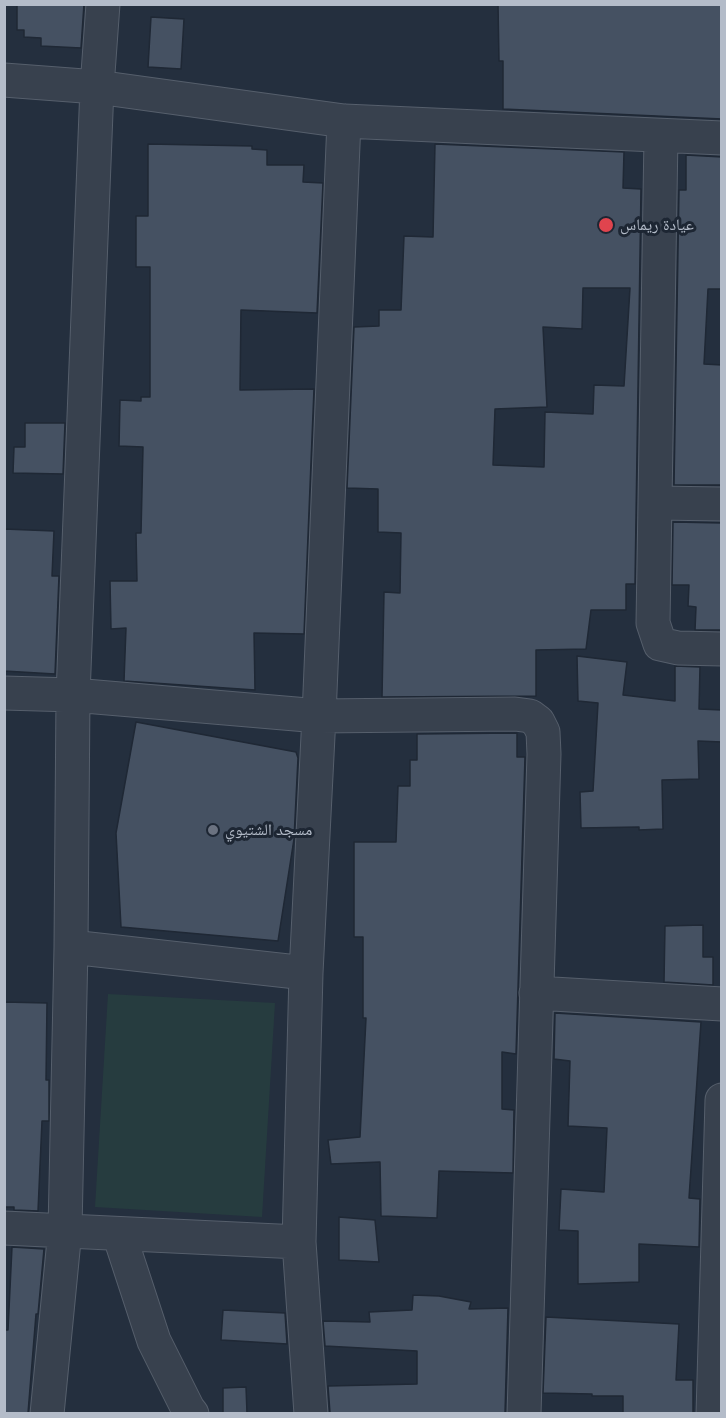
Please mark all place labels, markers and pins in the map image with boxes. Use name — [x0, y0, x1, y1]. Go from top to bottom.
place label: عيادة ريماس — [620, 215, 694, 235]
marker: عيادة ريماس — [597, 216, 615, 234]
place label: مسجد الشتيوي — [225, 820, 312, 840]
marker: مسجد الشتيوي — [206, 823, 220, 837]

